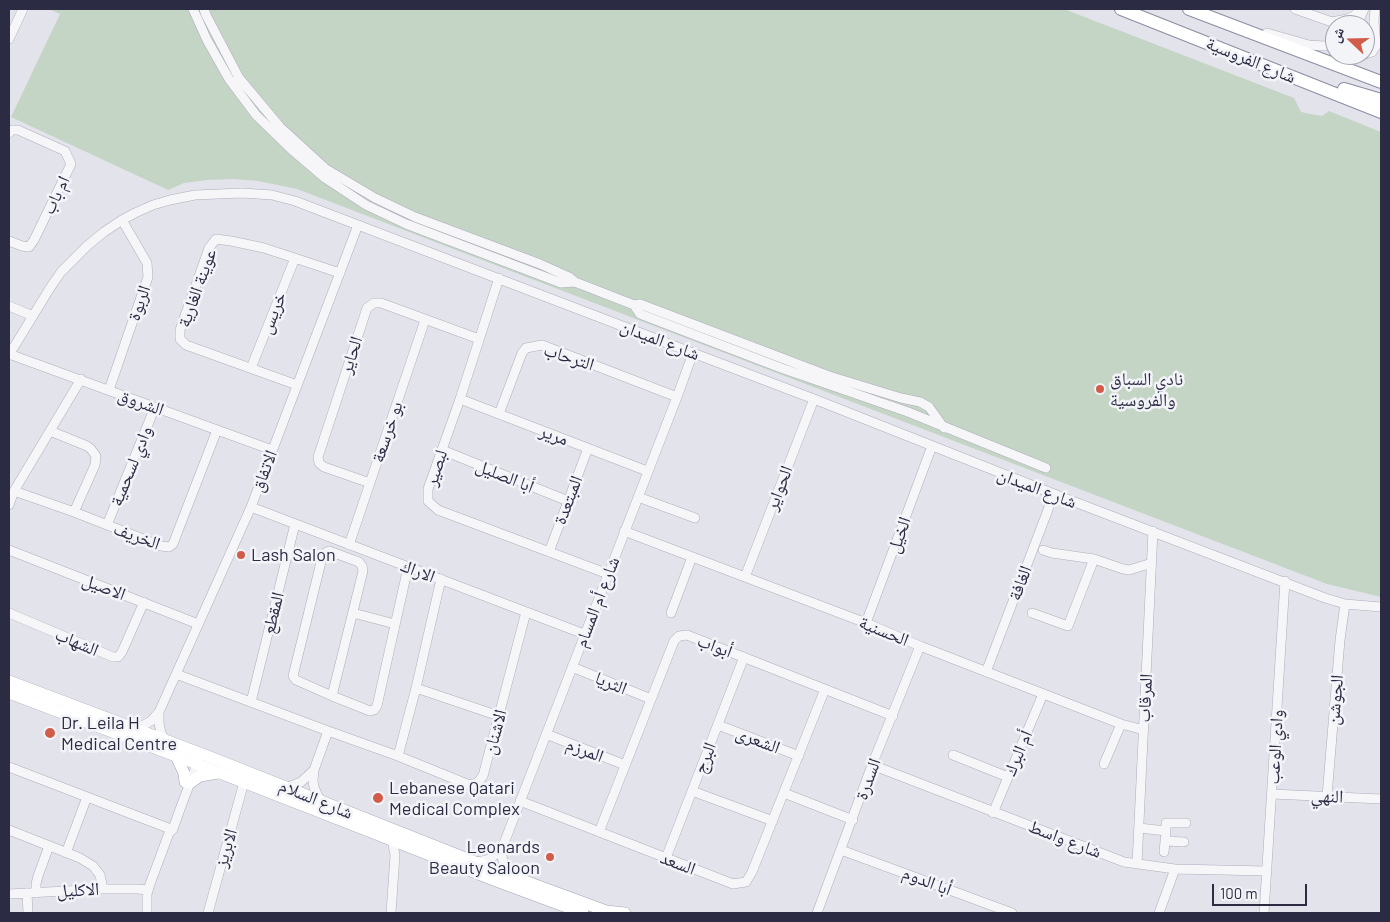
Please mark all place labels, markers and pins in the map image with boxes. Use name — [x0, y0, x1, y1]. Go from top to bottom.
place label: نادي السباق والفروسية — [1110, 368, 1183, 410]
marker: نادي السباق والفروسية — [1094, 383, 1106, 395]
place label: Lash Salon — [251, 544, 336, 566]
marker: Lash Salon — [235, 549, 247, 561]
place label: Dr. Leila H Medical Centre — [61, 712, 177, 754]
marker: Dr. Leila H Medical Centre — [43, 726, 57, 740]
place label: Lebanese Qatari Medical Complex — [389, 777, 520, 820]
marker: Lebanese Qatari Medical Complex — [371, 791, 385, 805]
place label: Leonards Beauty Saloon — [429, 836, 540, 879]
marker: Leonards Beauty Saloon — [544, 851, 556, 863]

